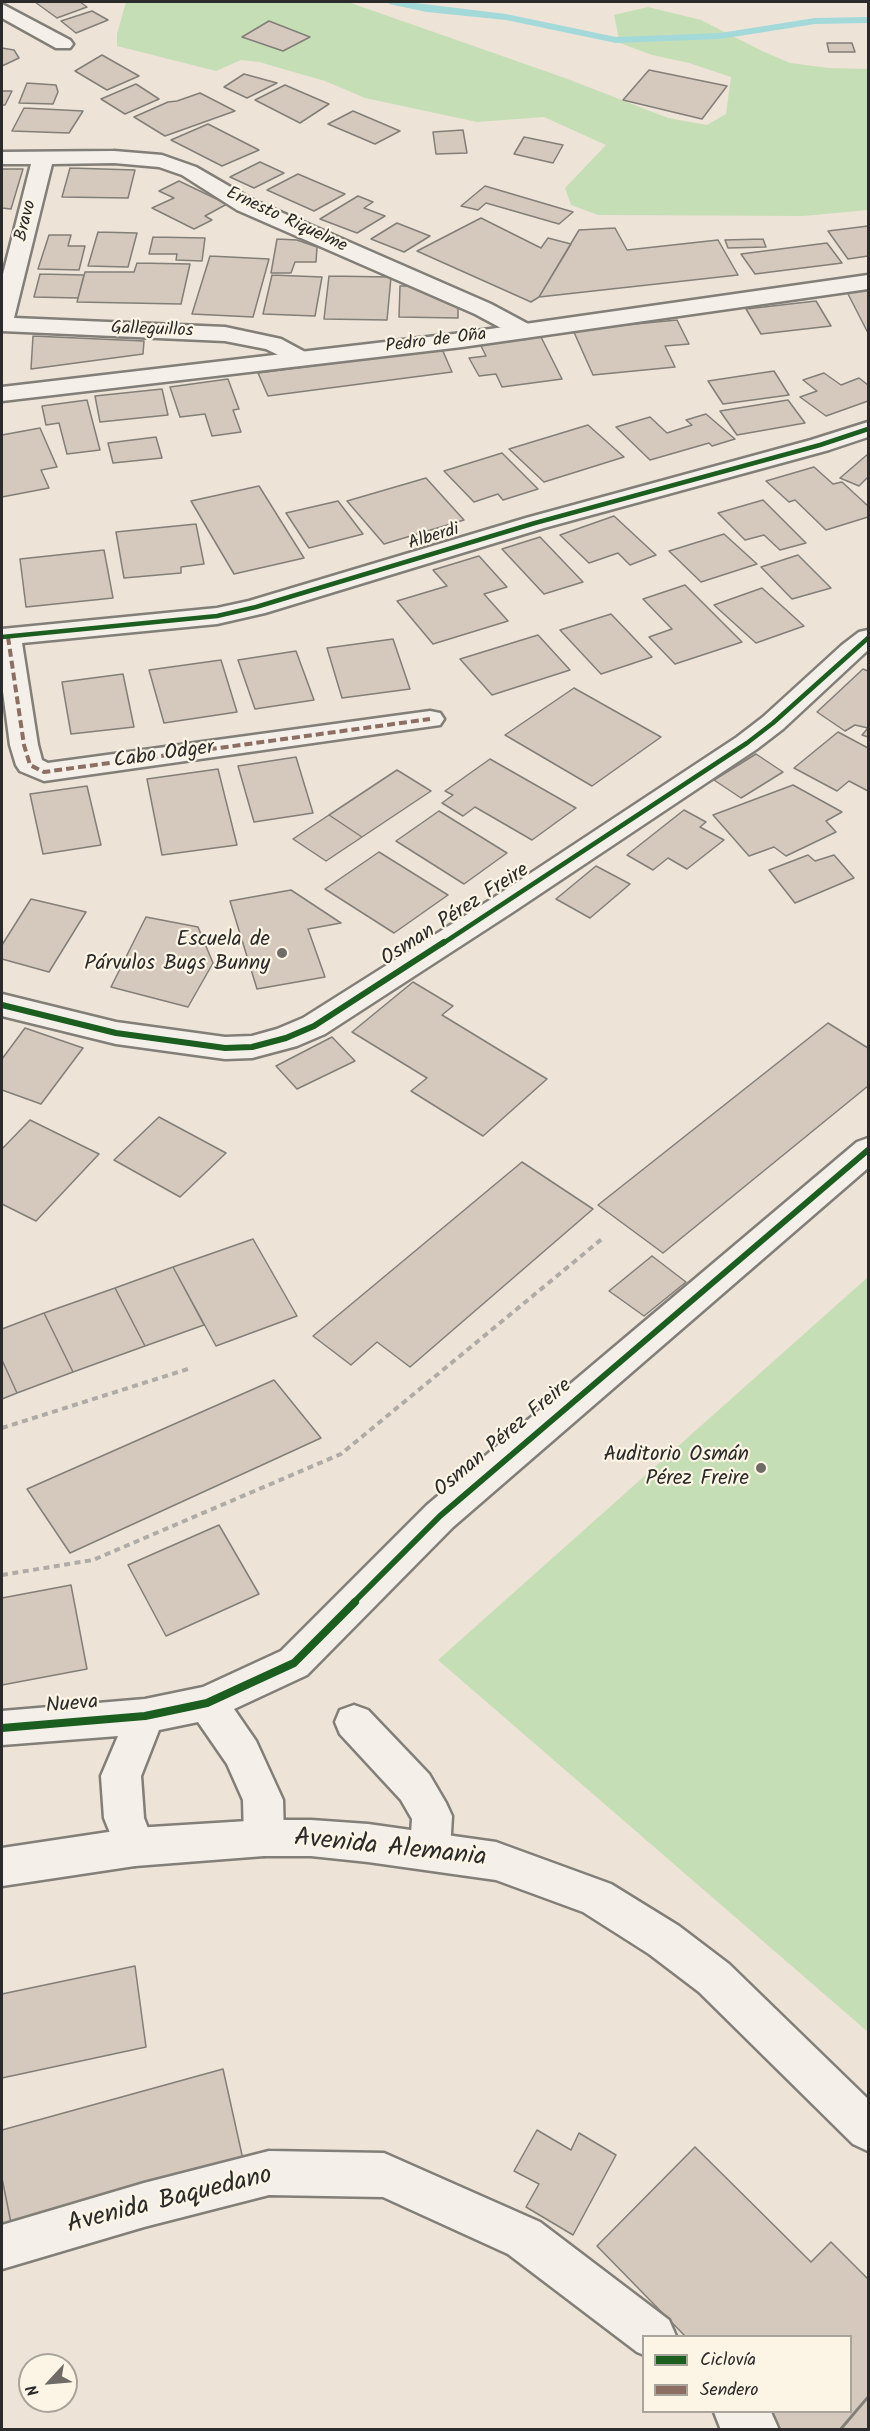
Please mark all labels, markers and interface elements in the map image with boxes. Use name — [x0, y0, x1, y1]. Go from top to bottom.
street label: Ernesto Riquelme — [222, 184, 350, 258]
street label: Bravo — [11, 198, 43, 244]
street label: Galleguillos — [110, 319, 194, 343]
street label: Pedro de Oña — [384, 325, 488, 359]
street label: Alberdi — [406, 520, 462, 556]
street label: Cabo Odger — [112, 736, 216, 776]
street label: Osman Pérez Freire — [377, 859, 535, 973]
place label: Escuela de Párvulos Bugs Bunny — [84, 928, 270, 978]
marker: Escuela de Párvulos Bugs Bunny — [275, 946, 289, 960]
street label: Osman Pérez Freire — [430, 1374, 578, 1504]
place label: Auditorio Osmán Pérez Freire — [603, 1443, 749, 1493]
marker: Auditorio Osmán Pérez Freire — [754, 1461, 768, 1475]
street label: Nueva — [45, 1691, 99, 1721]
street label: Avenida Alemania — [292, 1824, 488, 1876]
street label: Avenida Baquedano — [64, 2161, 276, 2243]
legend — [642, 2335, 852, 2413]
text: Ciclovía — [700, 2346, 756, 2375]
north arrow — [18, 2353, 78, 2413]
text: Sendero — [700, 2376, 758, 2405]
text: N — [20, 2380, 47, 2400]

